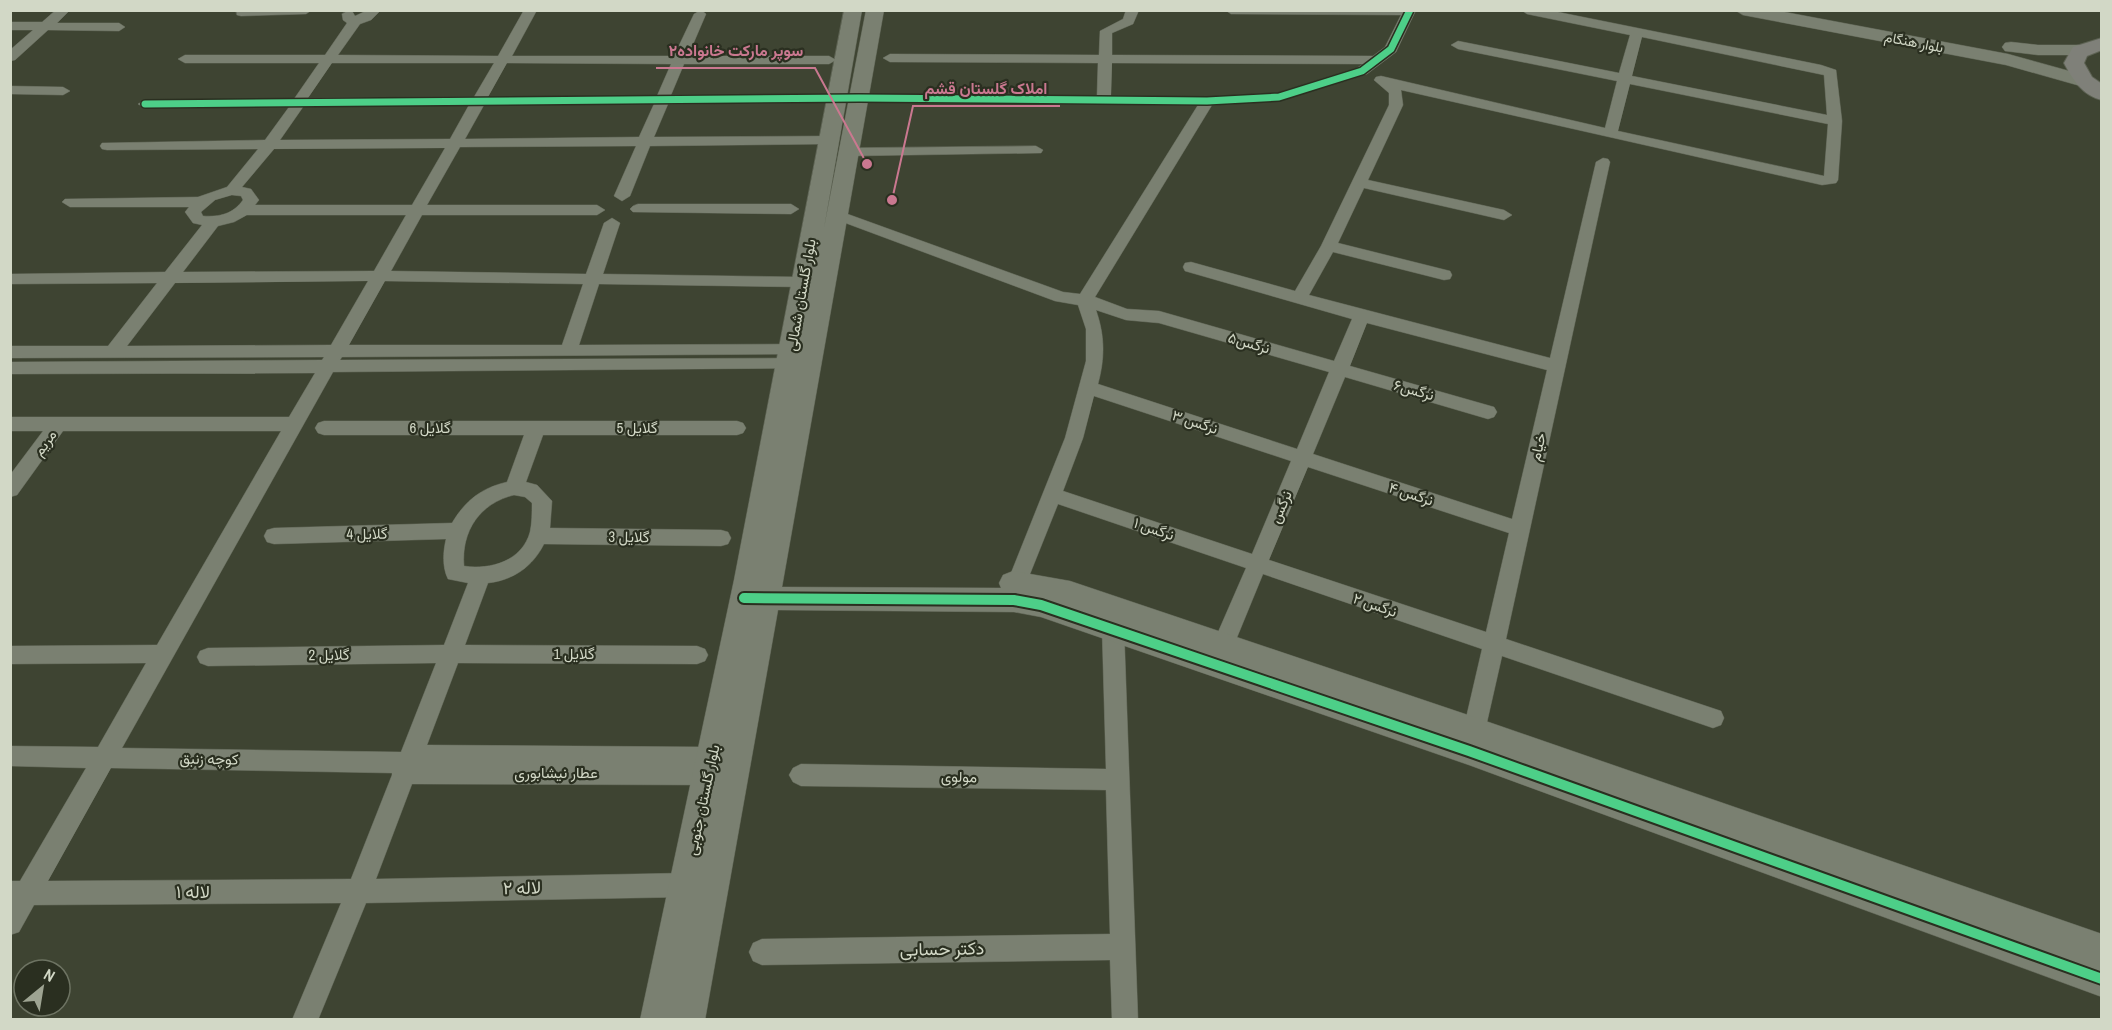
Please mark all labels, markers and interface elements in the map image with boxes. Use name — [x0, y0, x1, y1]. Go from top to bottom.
street label: بلوار هنگام — [1883, 27, 1945, 57]
callout: سوپر ماركت خانواده٢ — [656, 34, 815, 68]
text: سوپر ماركت خانواده٢ — [669, 39, 804, 62]
callout: املاک گلستان قشم — [913, 72, 1060, 106]
text: املاک گلستان قشم — [924, 77, 1048, 99]
street label: بلوار گلستان شمالی — [780, 237, 821, 353]
street label: نرگس۵ — [1226, 327, 1273, 359]
street label: نرگس۶ — [1391, 374, 1437, 405]
street label: نرگس ۳ — [1169, 404, 1221, 439]
street label: گلایل 6 — [409, 417, 451, 438]
street label: گلایل 5 — [616, 417, 658, 438]
street label: مریم — [28, 425, 61, 460]
street label: خیام — [1524, 431, 1551, 463]
street label: نرگس ۴ — [1386, 476, 1436, 511]
street label: نرگس — [1264, 487, 1297, 527]
street label: نرگس ۱ — [1131, 512, 1177, 545]
street label: گلایل 4 — [346, 523, 388, 544]
street label: گلایل 3 — [608, 526, 650, 547]
street label: نرگس ۲ — [1350, 587, 1400, 622]
street label: گلایل 1 — [553, 643, 595, 664]
street label: گلایل 2 — [308, 644, 350, 665]
street label: بلوار گلستان جنوبی — [681, 743, 724, 857]
street label: کوچه زنبق — [179, 747, 239, 770]
street label: عطار نیشابوری — [514, 762, 598, 783]
street label: مولوی — [941, 766, 977, 787]
street label: لاله ۲ — [503, 875, 541, 900]
street label: لاله ۱ — [176, 879, 210, 904]
street label: دکتر حسابی — [900, 935, 984, 962]
north arrow — [12, 958, 72, 1018]
text: N — [40, 963, 59, 987]

